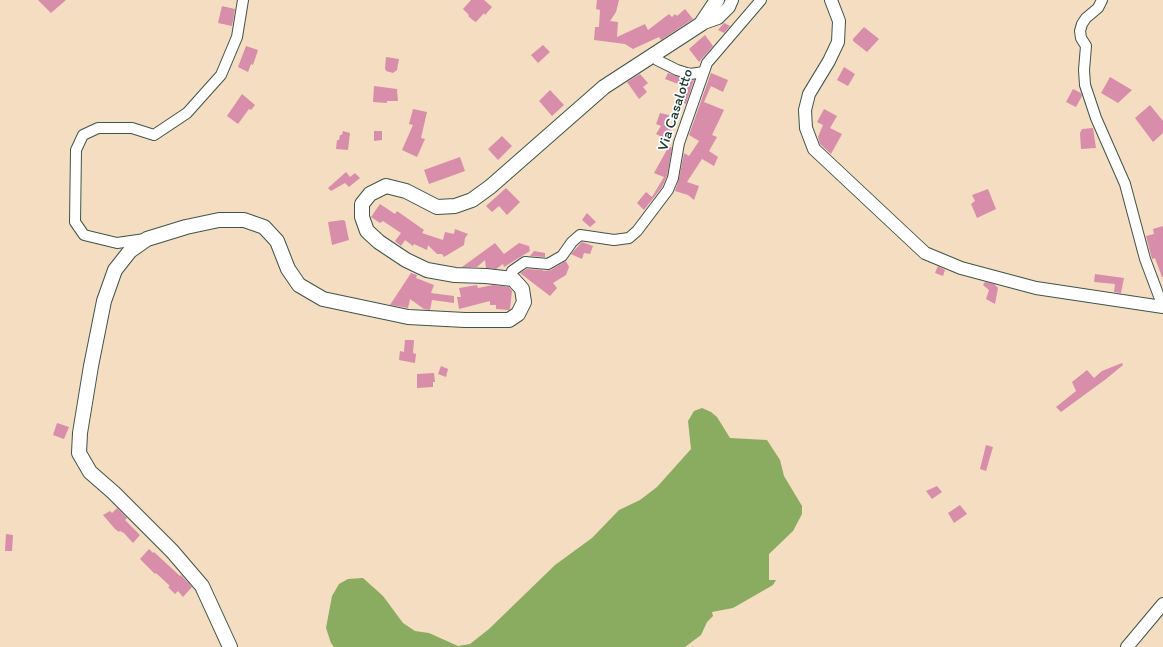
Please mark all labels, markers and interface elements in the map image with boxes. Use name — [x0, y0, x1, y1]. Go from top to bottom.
street label: Via Casalotto — [654, 67, 698, 153]

